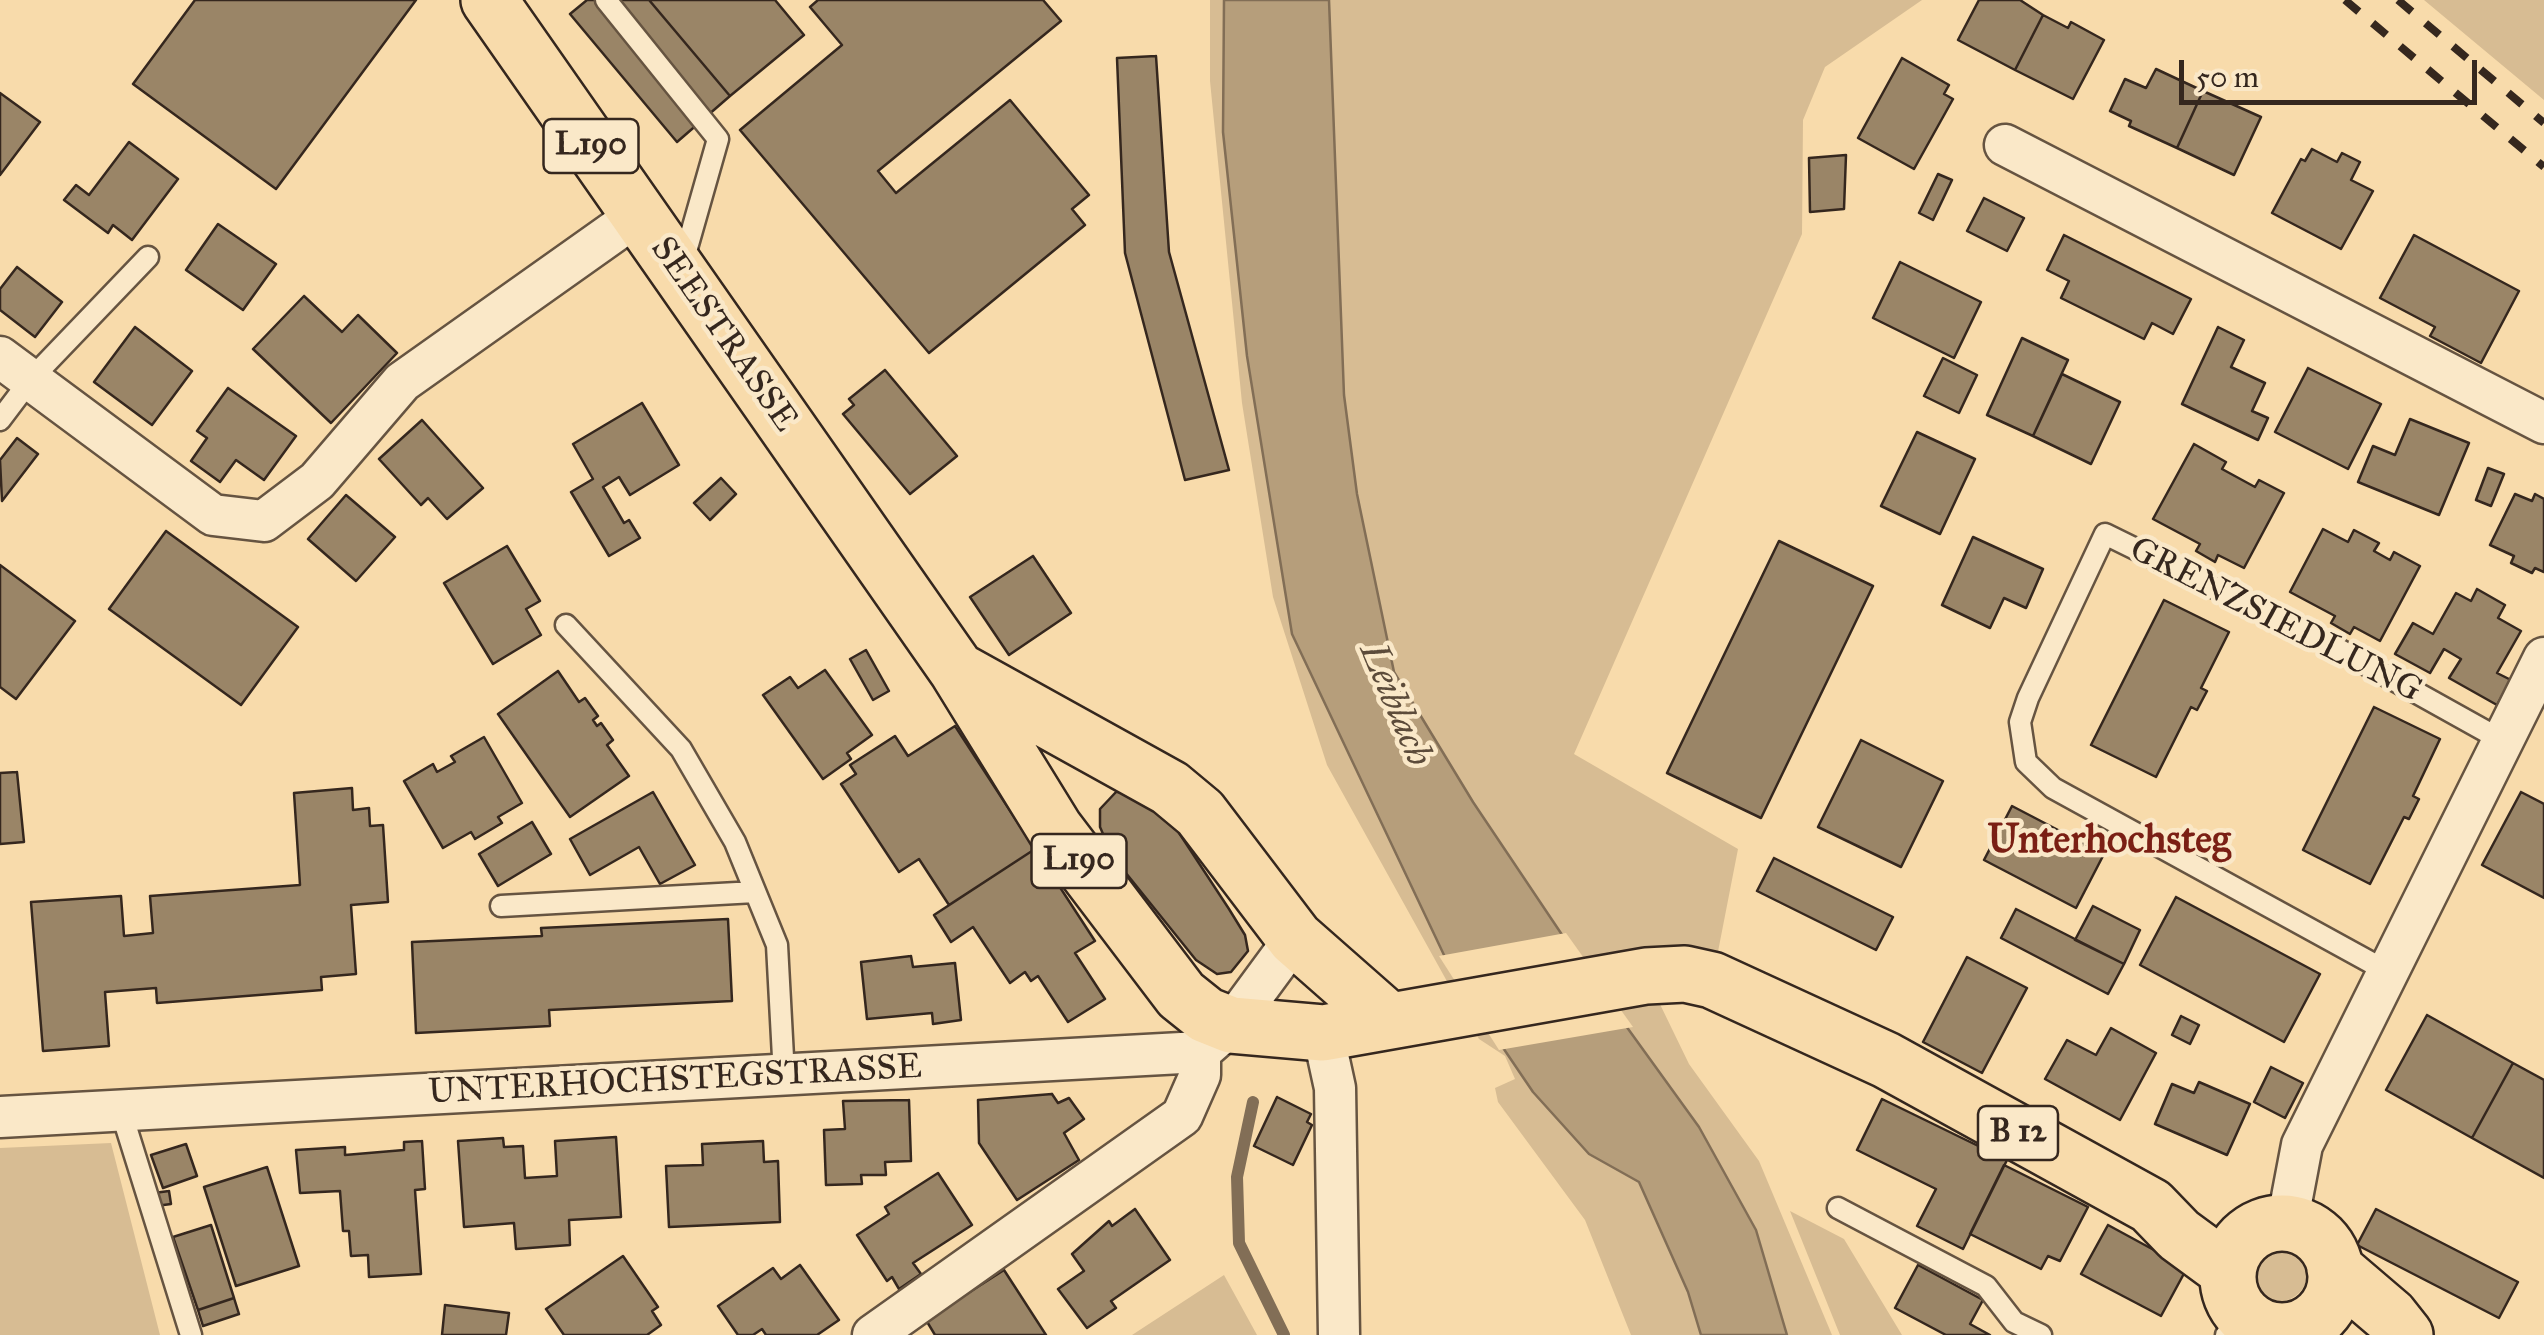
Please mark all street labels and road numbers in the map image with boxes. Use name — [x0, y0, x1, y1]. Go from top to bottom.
road number: L190 — [544, 119, 638, 173]
street label: SEESTRASSE — [640, 230, 806, 440]
street label: GRENZSIEDLUNG — [2122, 529, 2428, 713]
road number: L190 — [1032, 834, 1126, 888]
street label: UNTERHOCHSTEGSTRASSE — [427, 1047, 923, 1115]
road number: B 12 — [1978, 1106, 2058, 1160]

